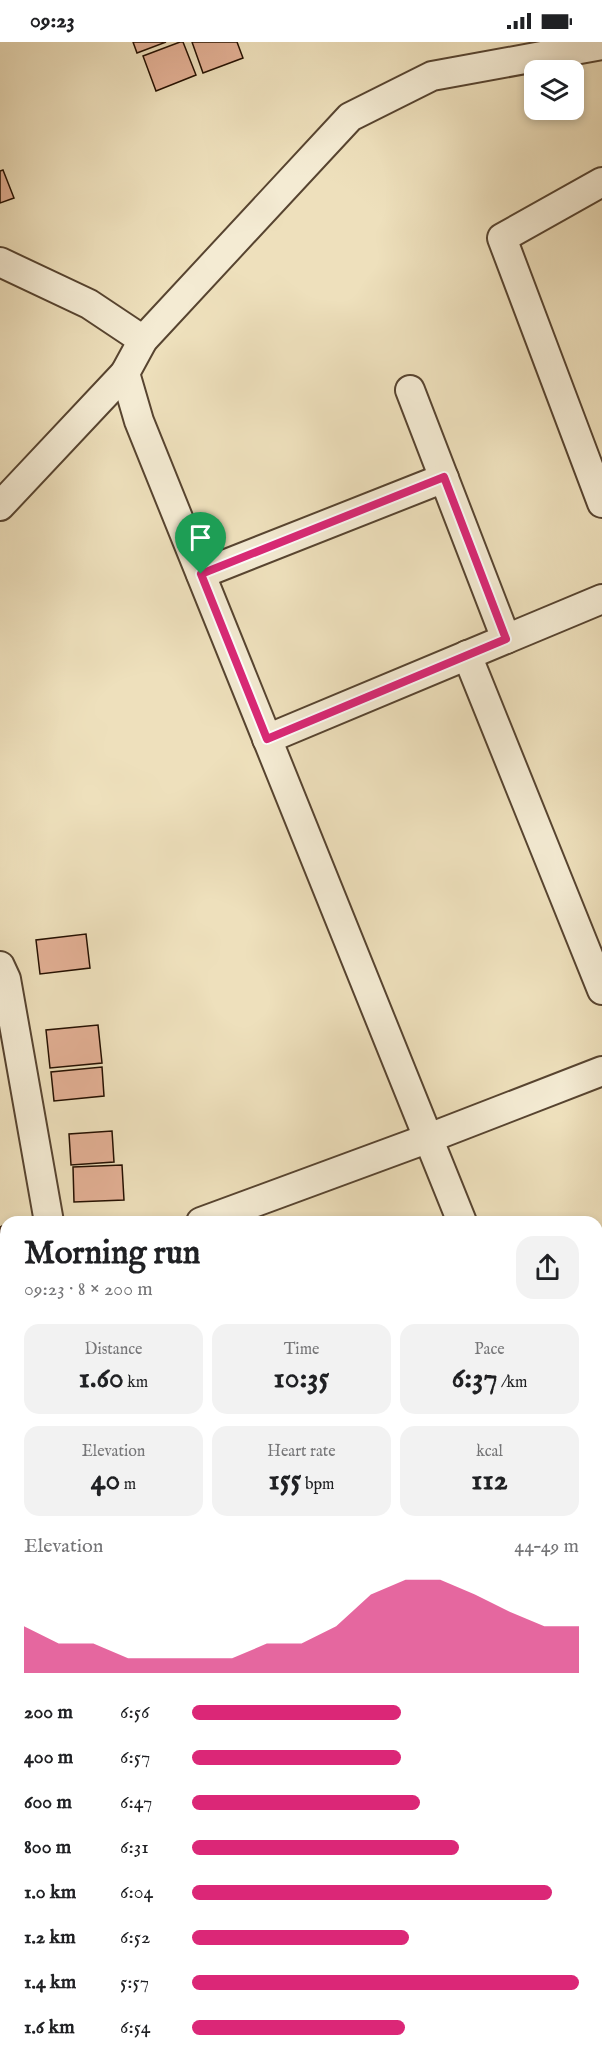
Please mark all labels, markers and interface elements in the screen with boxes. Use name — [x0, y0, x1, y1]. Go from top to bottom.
text: 09:23 — [30, 7, 75, 35]
map controls — [524, 60, 584, 120]
button: layers — [524, 60, 584, 120]
pin — [175, 512, 226, 574]
icon: arrive — [184, 521, 217, 554]
text: Morning run — [24, 1233, 200, 1275]
button: share — [516, 1236, 579, 1299]
text: 09:23 · 8 × 200 m — [24, 1277, 153, 1302]
text: Distance — [85, 1340, 142, 1360]
text: Time — [284, 1340, 319, 1360]
text: Pace — [474, 1340, 505, 1360]
text: 1.60 — [79, 1360, 124, 1398]
text: 10:35 — [274, 1360, 329, 1398]
text: 6:37 — [452, 1360, 497, 1398]
text: km — [124, 1373, 148, 1393]
text: /km — [497, 1373, 527, 1393]
text: Elevation — [82, 1442, 145, 1462]
text: Heart rate — [267, 1442, 336, 1462]
text: kcal — [476, 1442, 503, 1462]
text: 40 — [91, 1462, 120, 1500]
text: 155 — [269, 1462, 301, 1500]
text: 112 — [471, 1462, 508, 1500]
text: m — [120, 1475, 136, 1495]
text: bpm — [301, 1475, 334, 1495]
text: Elevation — [24, 1534, 103, 1559]
text: 44–49 m — [514, 1534, 579, 1559]
text: 200 m — [24, 1700, 73, 1725]
text: 6:56 — [120, 1700, 149, 1725]
text: 400 m — [24, 1745, 73, 1770]
text: 6:57 — [120, 1745, 150, 1770]
text: 600 m — [24, 1790, 72, 1815]
text: 6:47 — [120, 1790, 152, 1815]
text: 800 m — [24, 1835, 71, 1860]
text: 6:31 — [120, 1835, 149, 1860]
text: 1.0 km — [24, 1880, 76, 1905]
text: 6:04 — [120, 1880, 153, 1905]
text: 1.2 km — [24, 1925, 76, 1950]
text: 6:52 — [120, 1925, 150, 1950]
text: 1.4 km — [24, 1970, 76, 1995]
text: 5:57 — [120, 1970, 149, 1995]
text: 1.6 km — [24, 2015, 75, 2040]
text: 6:54 — [120, 2015, 151, 2040]

